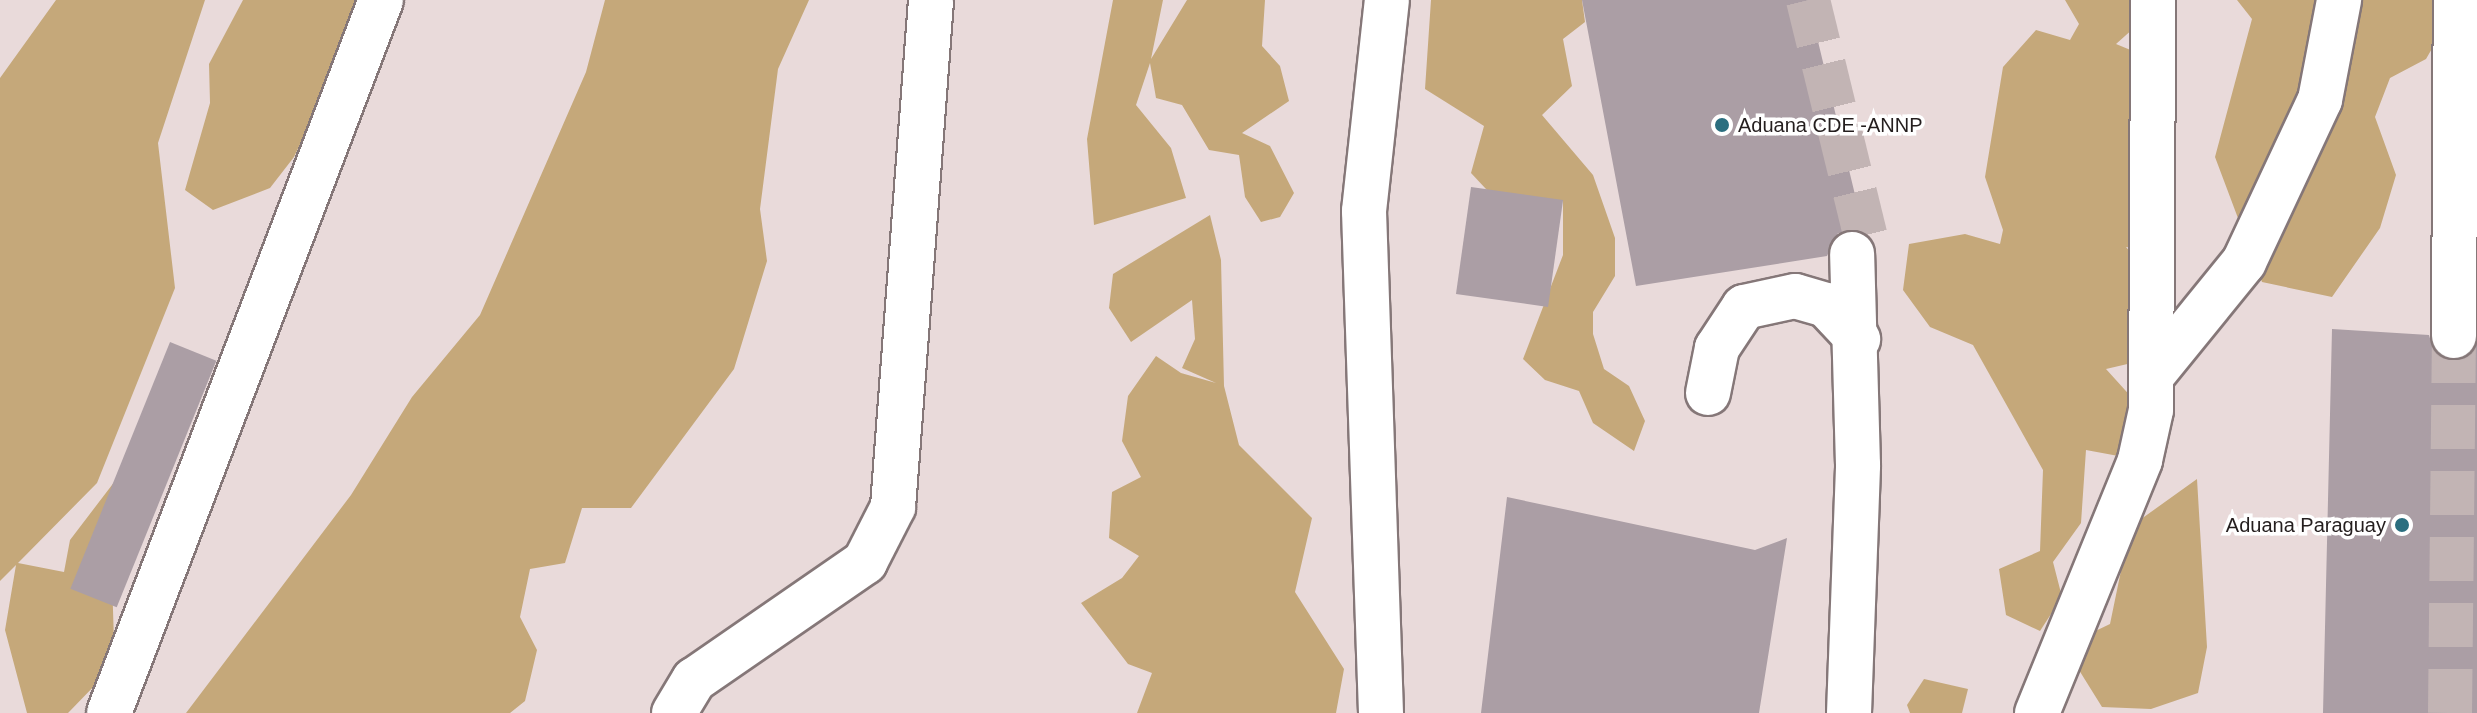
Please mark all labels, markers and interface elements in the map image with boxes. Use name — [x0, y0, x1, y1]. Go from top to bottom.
place label: Aduana CDE -ANNP — [1738, 113, 1923, 137]
marker: Aduana CDE -ANNP — [1713, 116, 1731, 134]
place label: Aduana Paraguay — [2226, 513, 2386, 537]
marker: Aduana Paraguay — [2393, 516, 2411, 534]

